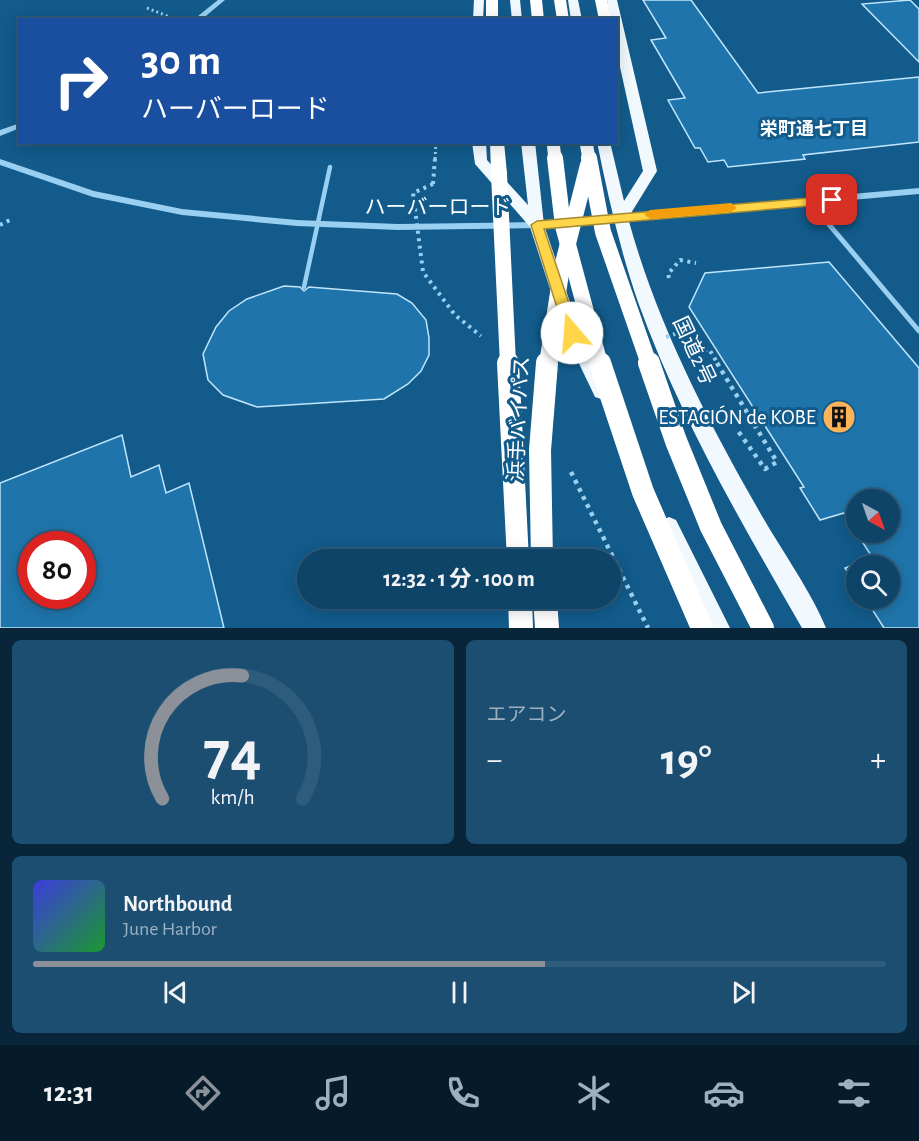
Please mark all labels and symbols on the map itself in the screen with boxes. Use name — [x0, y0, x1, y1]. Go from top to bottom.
district label: 栄町通七丁目 — [760, 119, 868, 139]
pin — [806, 174, 857, 225]
street label: ハーバーロード — [365, 196, 511, 218]
position arrow — [540, 301, 604, 365]
street label: 国道2号 — [669, 313, 720, 388]
street label: 浜手バイパス — [504, 356, 533, 482]
building icon: ESTACIÓN de KOBE — [821, 399, 857, 435]
place label: ESTACIÓN de KOBE — [658, 405, 816, 428]
north arrow — [846, 489, 900, 543]
speed limit sign: 80 — [18, 531, 96, 609]

